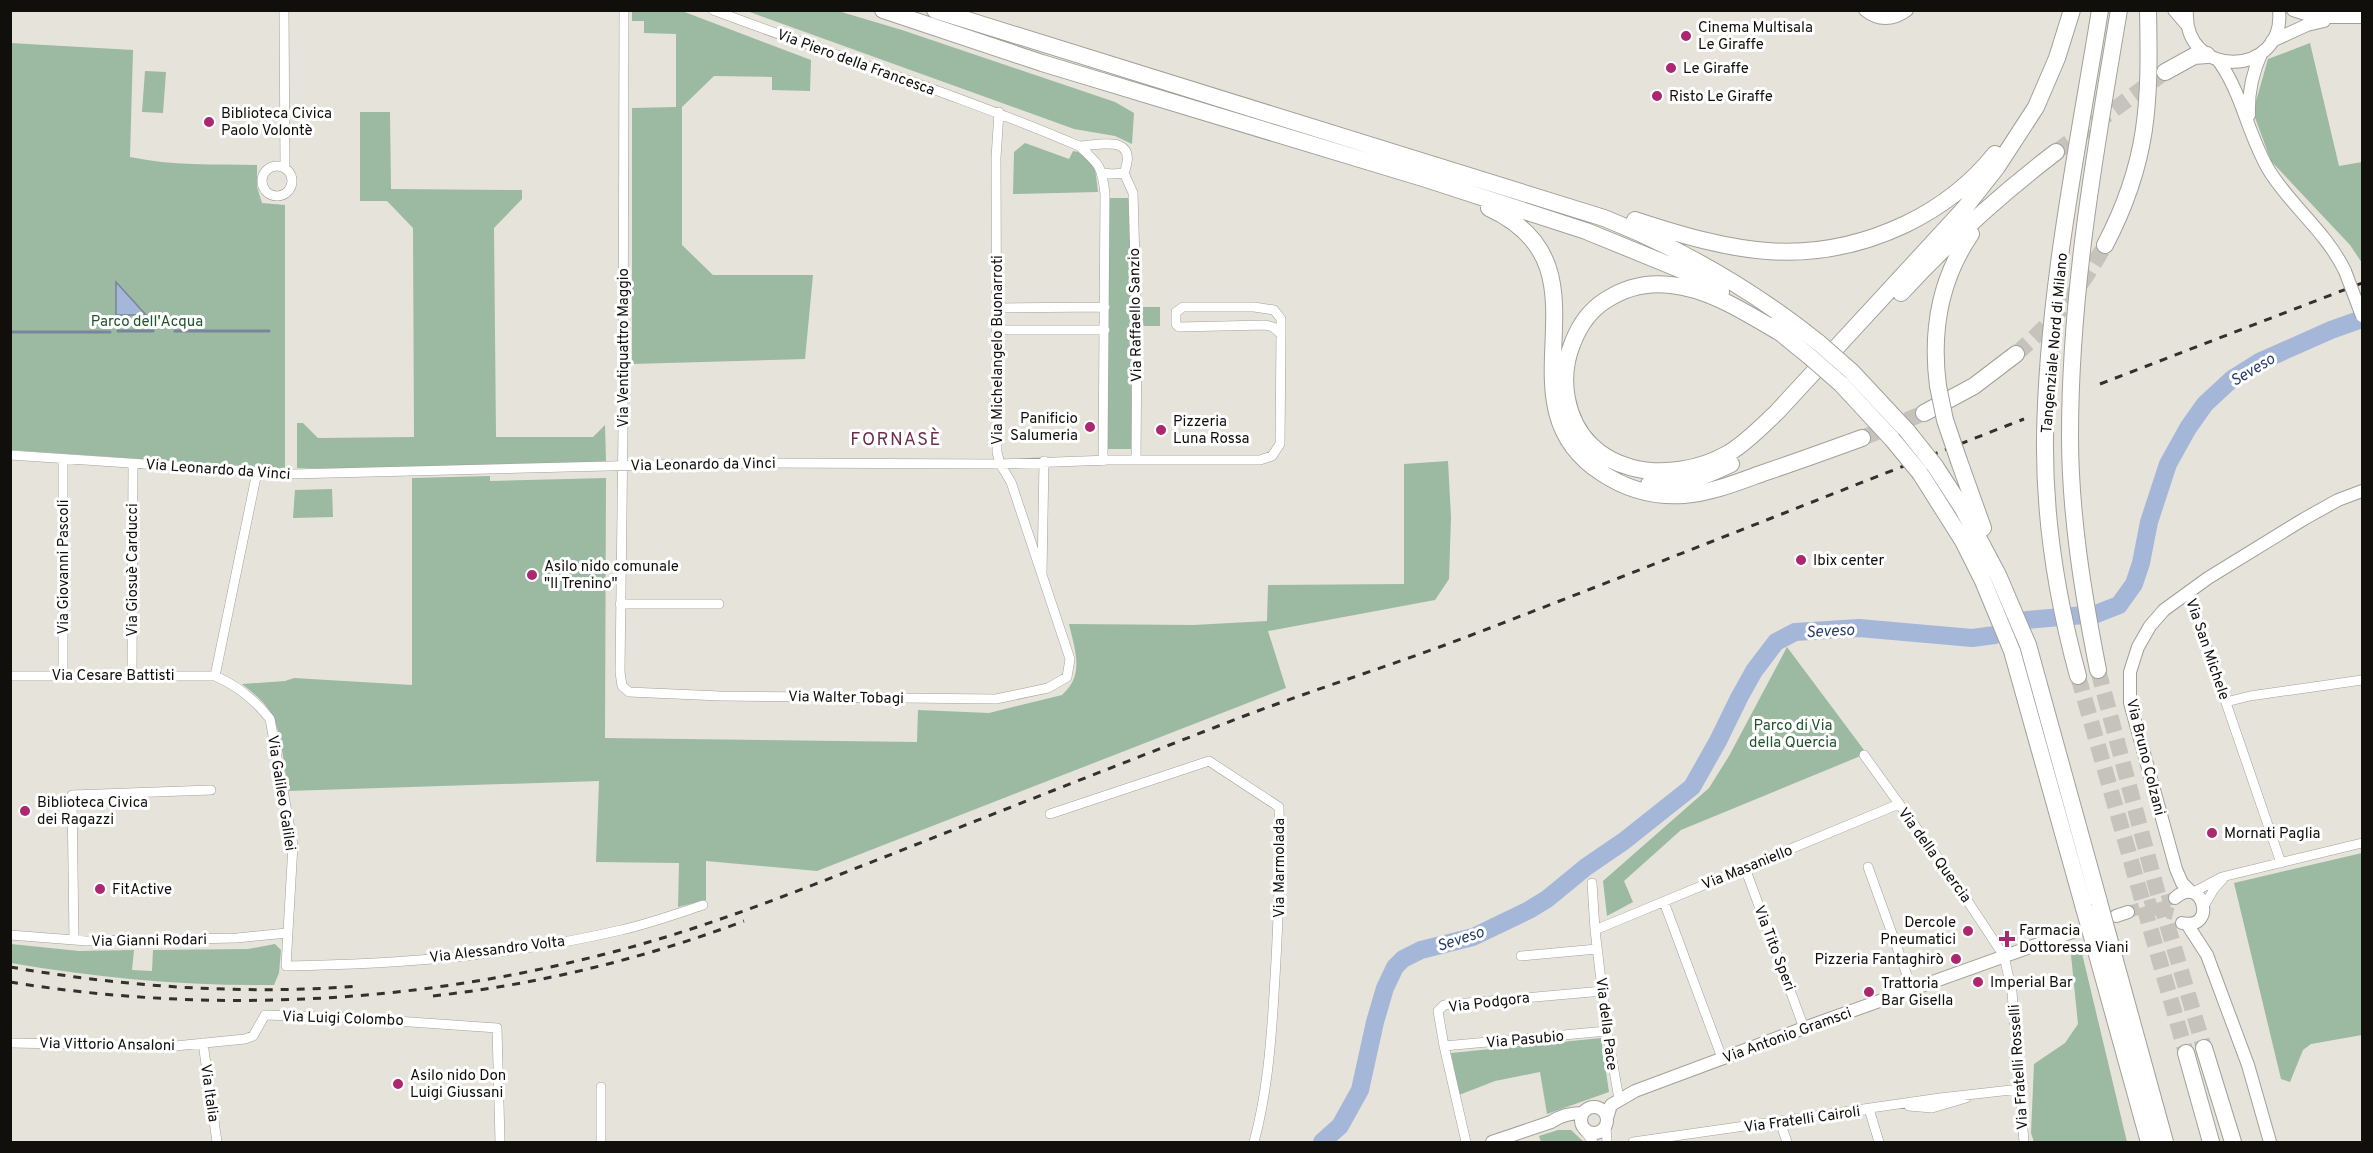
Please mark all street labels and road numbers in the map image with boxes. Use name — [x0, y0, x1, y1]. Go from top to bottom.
street label: Via Piero della Francesca — [774, 26, 937, 101]
street label: Via Raffaello Sanzio — [1126, 248, 1147, 382]
street label: Tangenziale Nord di Milano — [2038, 252, 2073, 434]
street label: Via Michelangelo Buonarroti — [989, 255, 1008, 445]
street label: Via Ventiquattro Maggio — [615, 268, 634, 428]
street label: Via Leonardo da Vinci — [630, 455, 776, 476]
street label: Via Leonardo da Vinci — [145, 456, 291, 485]
street label: Via Giovanni Pascoli — [55, 500, 74, 634]
street label: Via Giosuè Carducci — [124, 503, 143, 637]
street label: Via San Michele — [2180, 596, 2233, 703]
street label: Via Cesare Battisti — [51, 667, 175, 686]
street label: Via Walter Tobagi — [788, 688, 904, 709]
street label: Via Bruno Colzani — [2121, 697, 2168, 818]
street label: Via Galileo Galilei — [262, 734, 299, 852]
street label: Via della Quercia — [1893, 805, 1975, 907]
street label: Via Marmolada — [1271, 818, 1290, 918]
street label: Via Masaniello — [1699, 842, 1796, 895]
street label: Via Tito Speri — [1749, 903, 1799, 994]
street label: Via Gianni Rodari — [91, 931, 207, 952]
street label: Via Alessandro Volta — [428, 933, 566, 968]
street label: Via della Pace — [1590, 977, 1621, 1072]
street label: Via Podgora — [1448, 989, 1531, 1018]
street label: Via Fratelli Rosselli — [2006, 1003, 2033, 1130]
street label: Via Antonio Gramsci — [1721, 1004, 1854, 1069]
street label: Via Luigi Colombo — [282, 1008, 404, 1031]
street label: Via Pasubio — [1485, 1028, 1565, 1053]
street label: Via Vittorio Ansaloni — [39, 1035, 175, 1056]
street label: Via Italia — [195, 1063, 222, 1123]
street label: Via Fratelli Cairoli — [1743, 1103, 1862, 1138]

